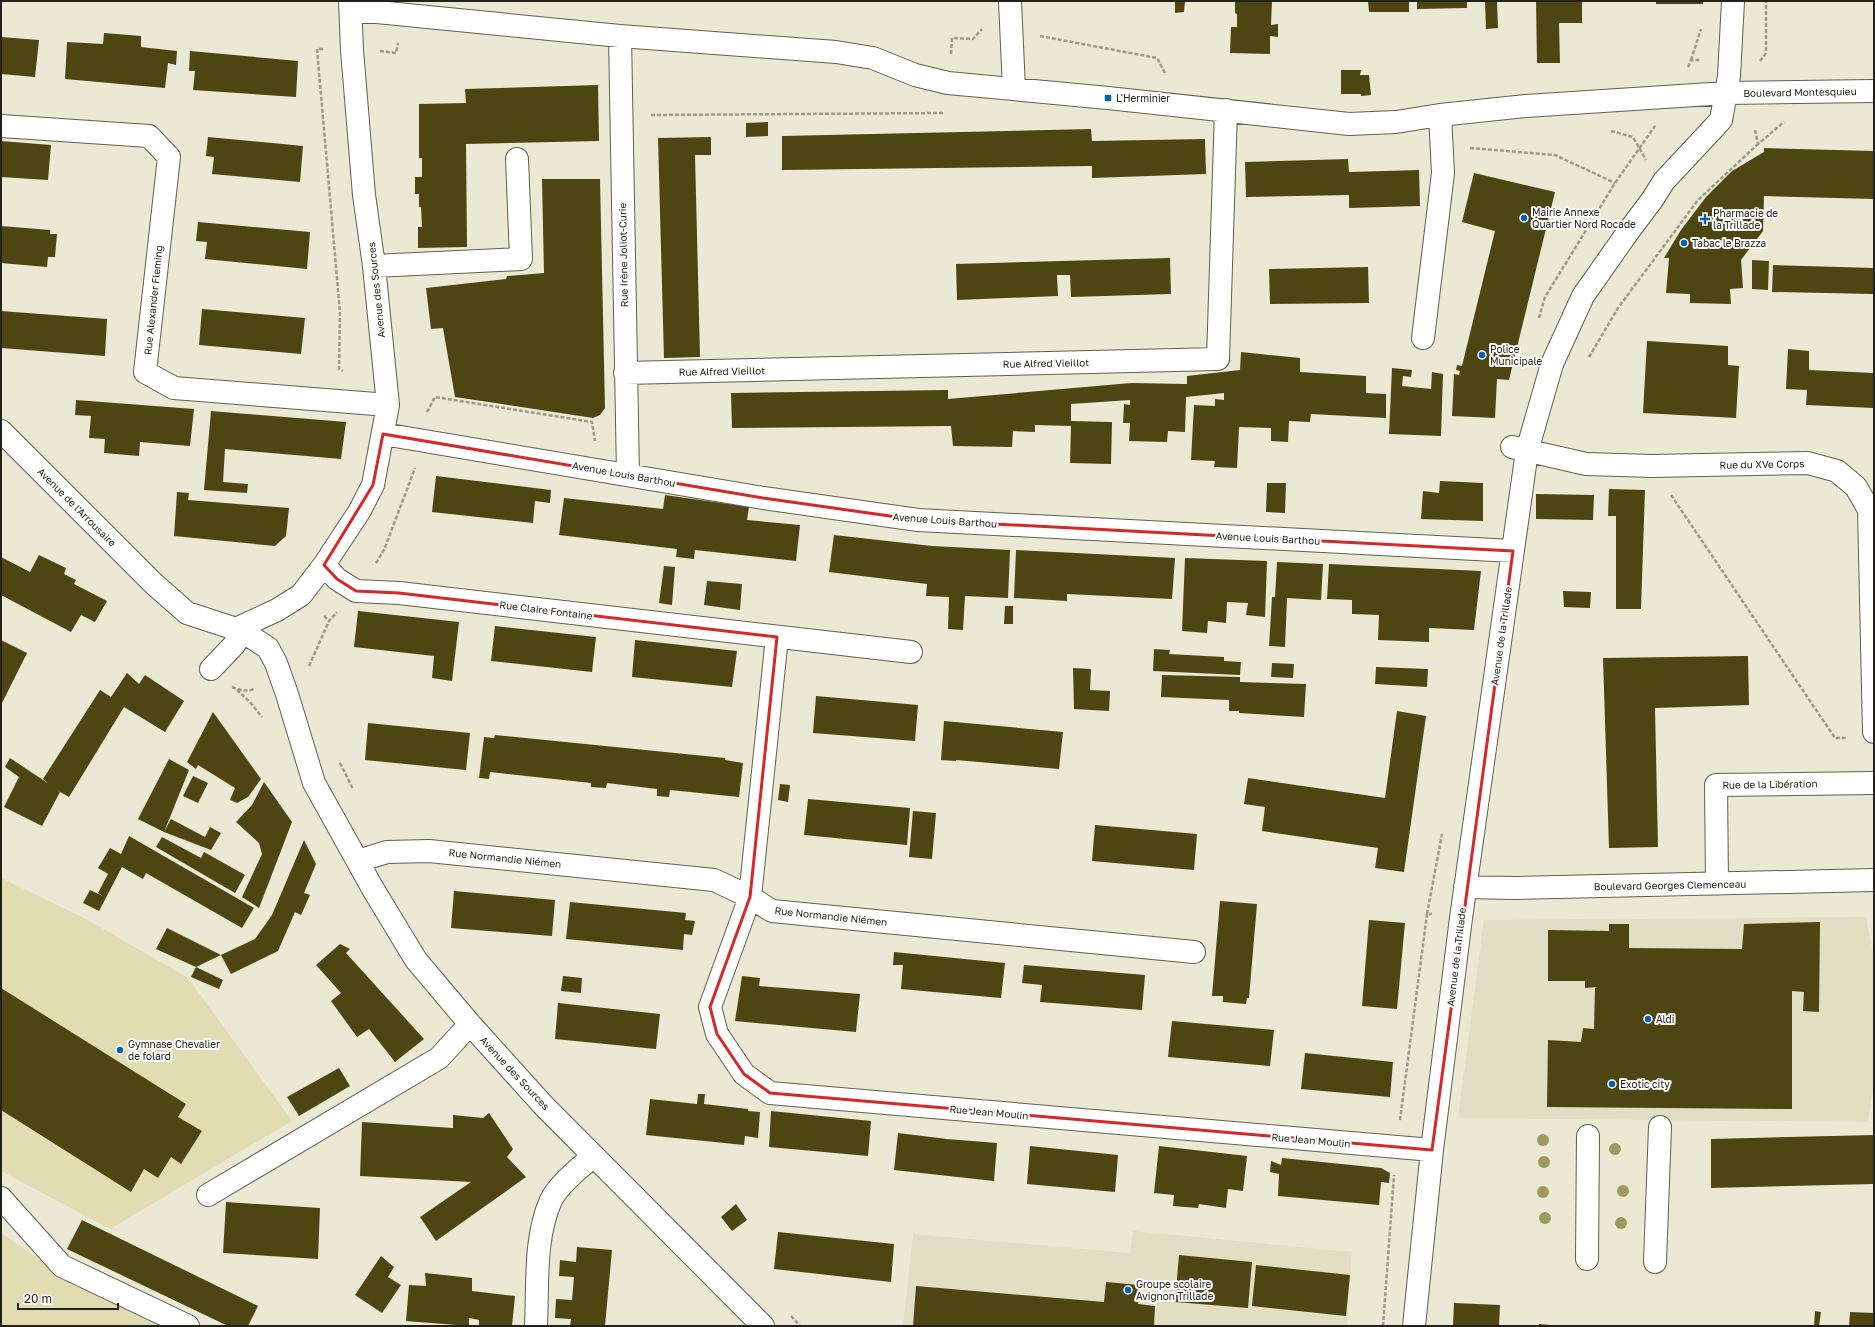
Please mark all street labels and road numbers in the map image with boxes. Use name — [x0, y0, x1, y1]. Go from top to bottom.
street label: Boulevard Montesquieu — [1743, 85, 1857, 99]
street label: Rue Irène Joliot-Curie — [616, 203, 630, 307]
street label: Avenue des Sources — [365, 241, 387, 339]
street label: Rue Alexander Fleming — [141, 244, 165, 356]
street label: Rue Alfred Vieillot — [1003, 356, 1089, 370]
street label: Rue Alfred Vieillot — [679, 364, 765, 378]
street label: Rue du XVe Corps — [1719, 457, 1805, 471]
street label: Avenue Louis Barthou — [571, 459, 677, 489]
street label: Avenue de l'Arrousaire — [35, 465, 119, 549]
street label: Avenue Louis Barthou — [892, 510, 998, 530]
street label: Avenue Louis Barthou — [1215, 529, 1321, 547]
street label: Avenue de la Trillade — [1488, 586, 1514, 686]
street label: Rue Claire Fontaine — [499, 598, 593, 622]
street label: Rue de la Libération — [1722, 777, 1818, 791]
street label: Rue Normandie Niémen — [448, 846, 562, 870]
street label: Boulevard Georges Clemenceau — [1594, 878, 1746, 892]
street label: Rue Normandie Niémen — [774, 904, 888, 928]
street label: Avenue de la Trillade — [1444, 907, 1468, 1007]
street label: Avenue des Sources — [478, 1034, 552, 1112]
street label: Rue Jean Moulin — [949, 1103, 1029, 1121]
street label: Rue Jean Moulin — [1271, 1131, 1351, 1149]

